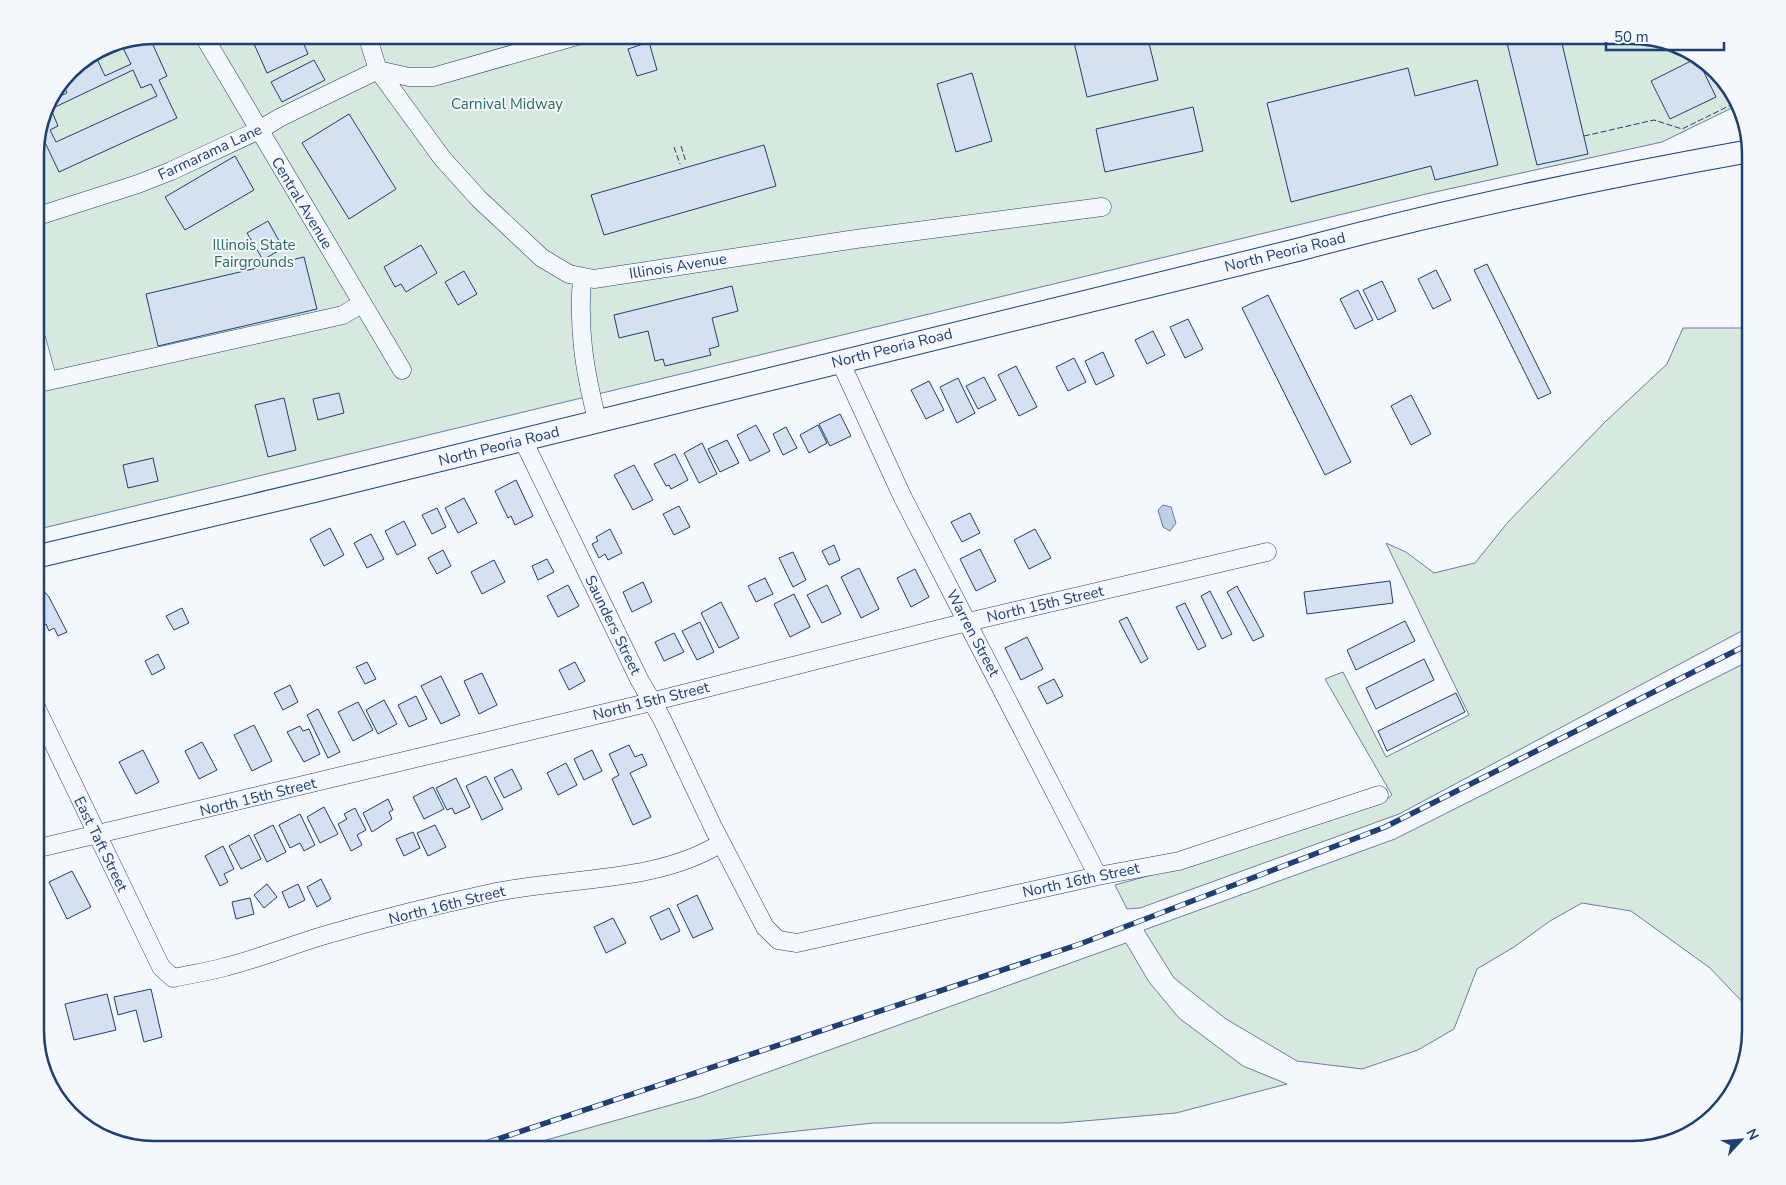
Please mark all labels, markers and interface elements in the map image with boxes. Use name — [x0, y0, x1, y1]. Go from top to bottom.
scale bar — [1606, 20, 1724, 52]
text: 50 m — [1614, 27, 1649, 47]
park label: Carnival Midway — [451, 94, 563, 114]
street label: Farmarama Lane — [155, 119, 265, 185]
street label: Central Avenue — [267, 153, 337, 253]
street label: North Peoria Road — [1222, 227, 1348, 277]
park label: Illinois State Fairgrounds — [212, 235, 296, 272]
street label: Illinois Avenue — [628, 248, 728, 284]
street label: North Peoria Road — [829, 323, 955, 373]
street label: North Peoria Road — [436, 421, 562, 471]
street label: Saunders Street — [580, 572, 646, 679]
street label: North 15th Street — [985, 581, 1106, 627]
street label: Warren Street — [942, 586, 1005, 681]
street label: North 15th Street — [591, 677, 712, 725]
street label: North 15th Street — [198, 773, 319, 821]
street label: East Taft Street — [69, 793, 133, 895]
street label: North 16th Street — [1021, 858, 1142, 902]
street label: North 16th Street — [387, 881, 508, 929]
north arrow — [1716, 1115, 1766, 1165]
text: N — [1741, 1126, 1763, 1143]

